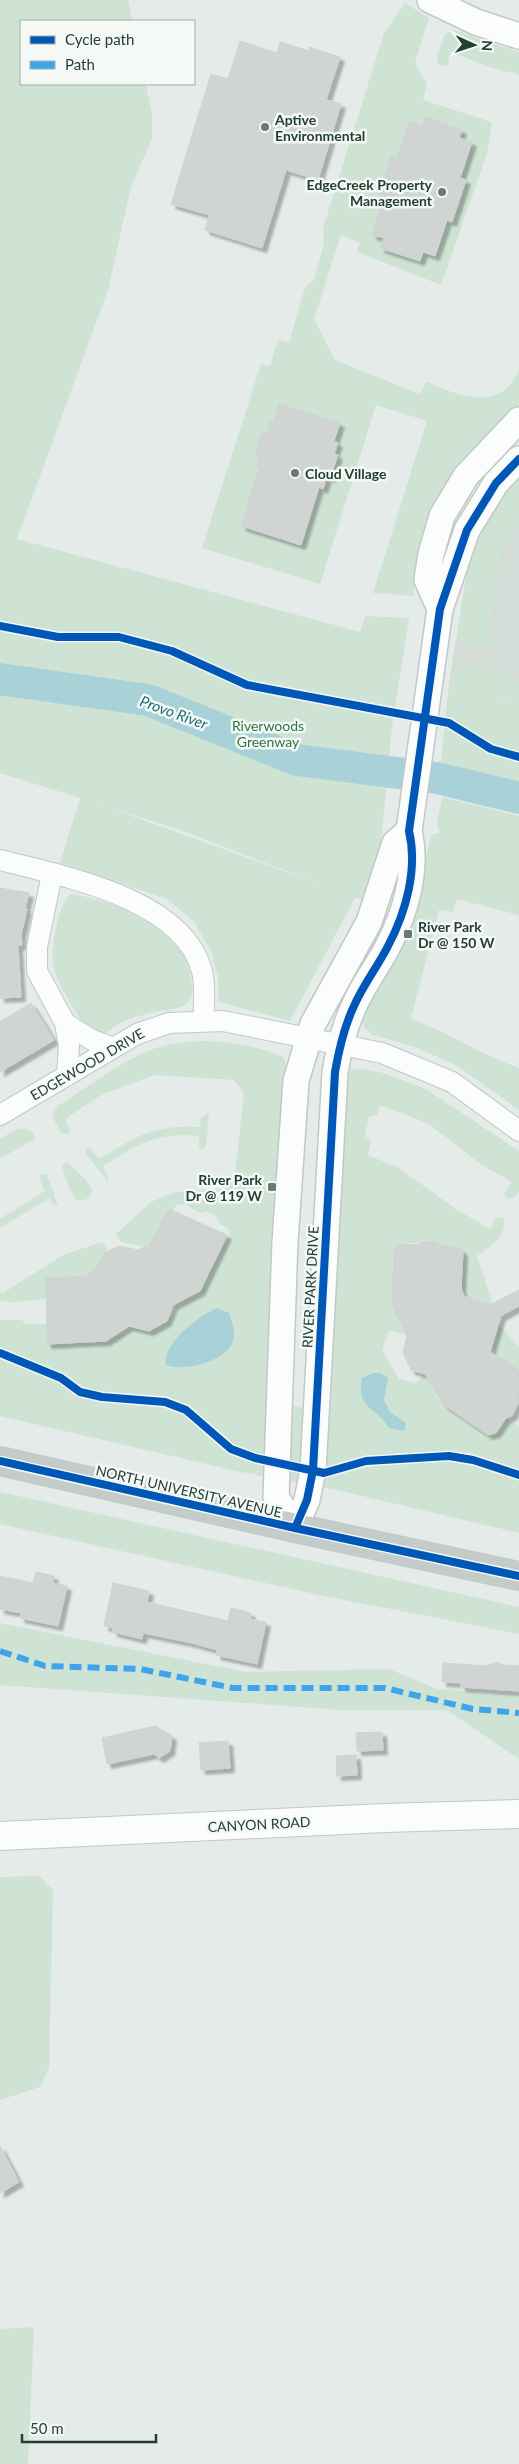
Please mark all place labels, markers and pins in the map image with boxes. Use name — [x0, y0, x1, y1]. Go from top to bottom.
place label: Aptive Environmental — [274, 111, 365, 144]
marker: Aptive Environmental — [259, 121, 271, 133]
place label: EdgeCreek Property Management — [307, 176, 433, 209]
marker: EdgeCreek Property Management — [436, 186, 448, 198]
place label: Cloud Village — [305, 465, 387, 482]
marker: Cloud Village — [289, 467, 301, 479]
place label: River Park Dr @ 150 W — [418, 918, 495, 951]
marker: River Park Dr @ 150 W — [402, 928, 414, 940]
place label: River Park Dr @ 119 W — [186, 1171, 263, 1204]
marker: River Park Dr @ 119 W — [266, 1181, 278, 1193]

